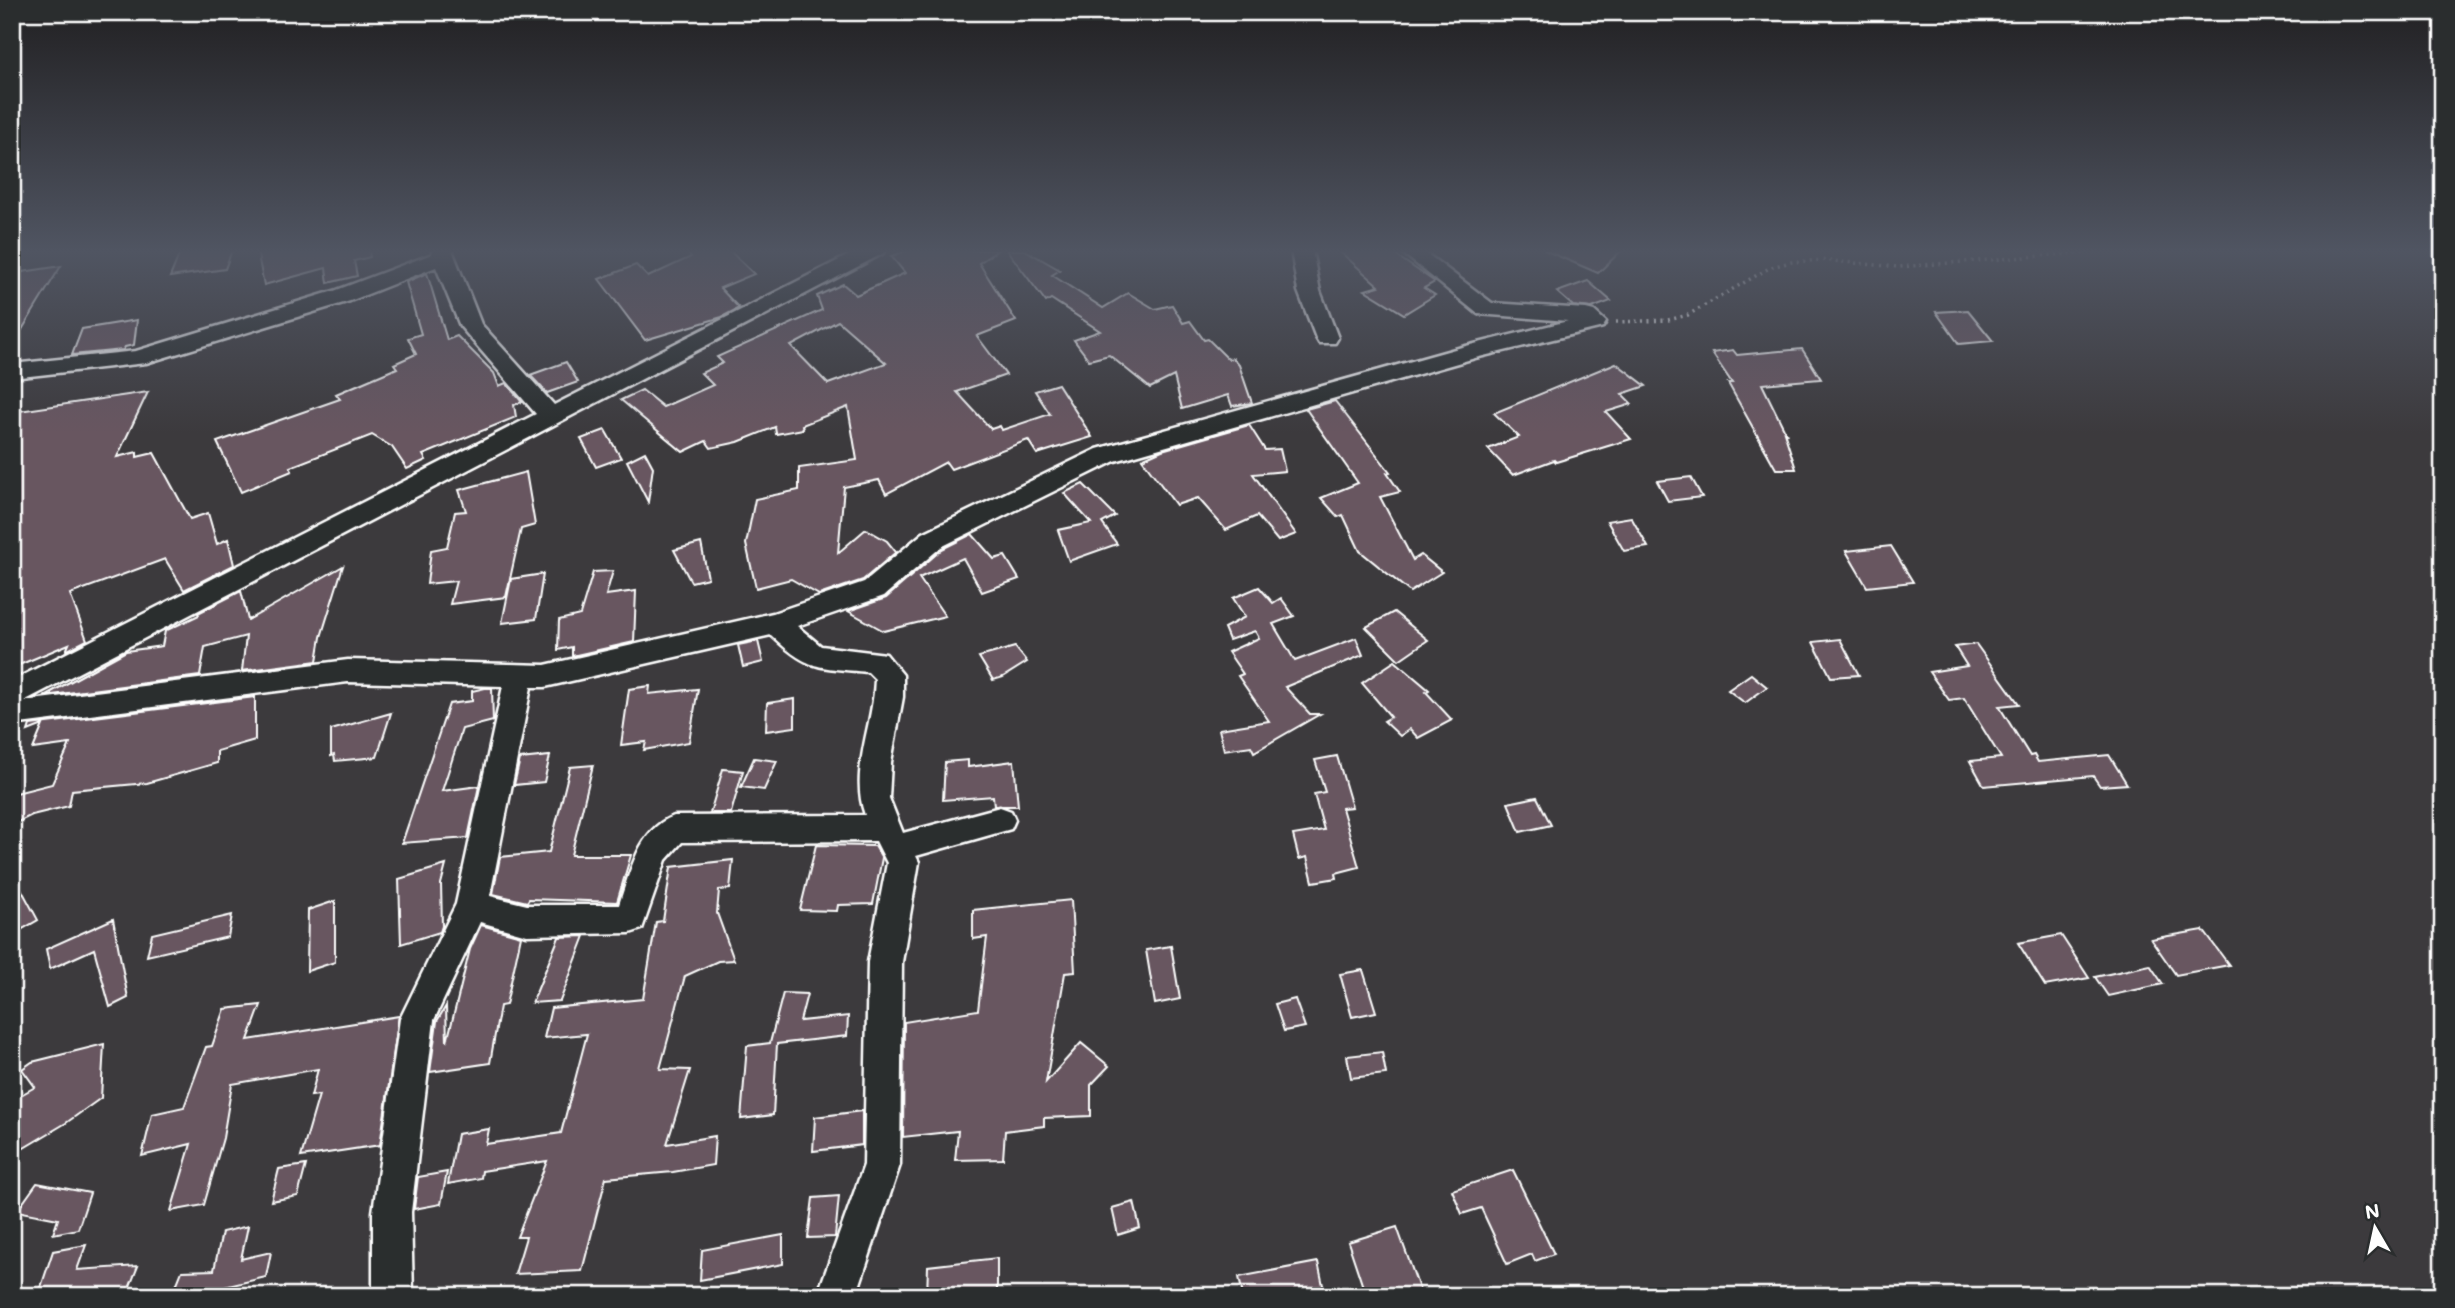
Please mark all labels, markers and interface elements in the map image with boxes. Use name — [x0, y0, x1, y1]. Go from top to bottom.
north arrow — [2340, 1192, 2410, 1262]
text: N — [2363, 1197, 2381, 1224]

